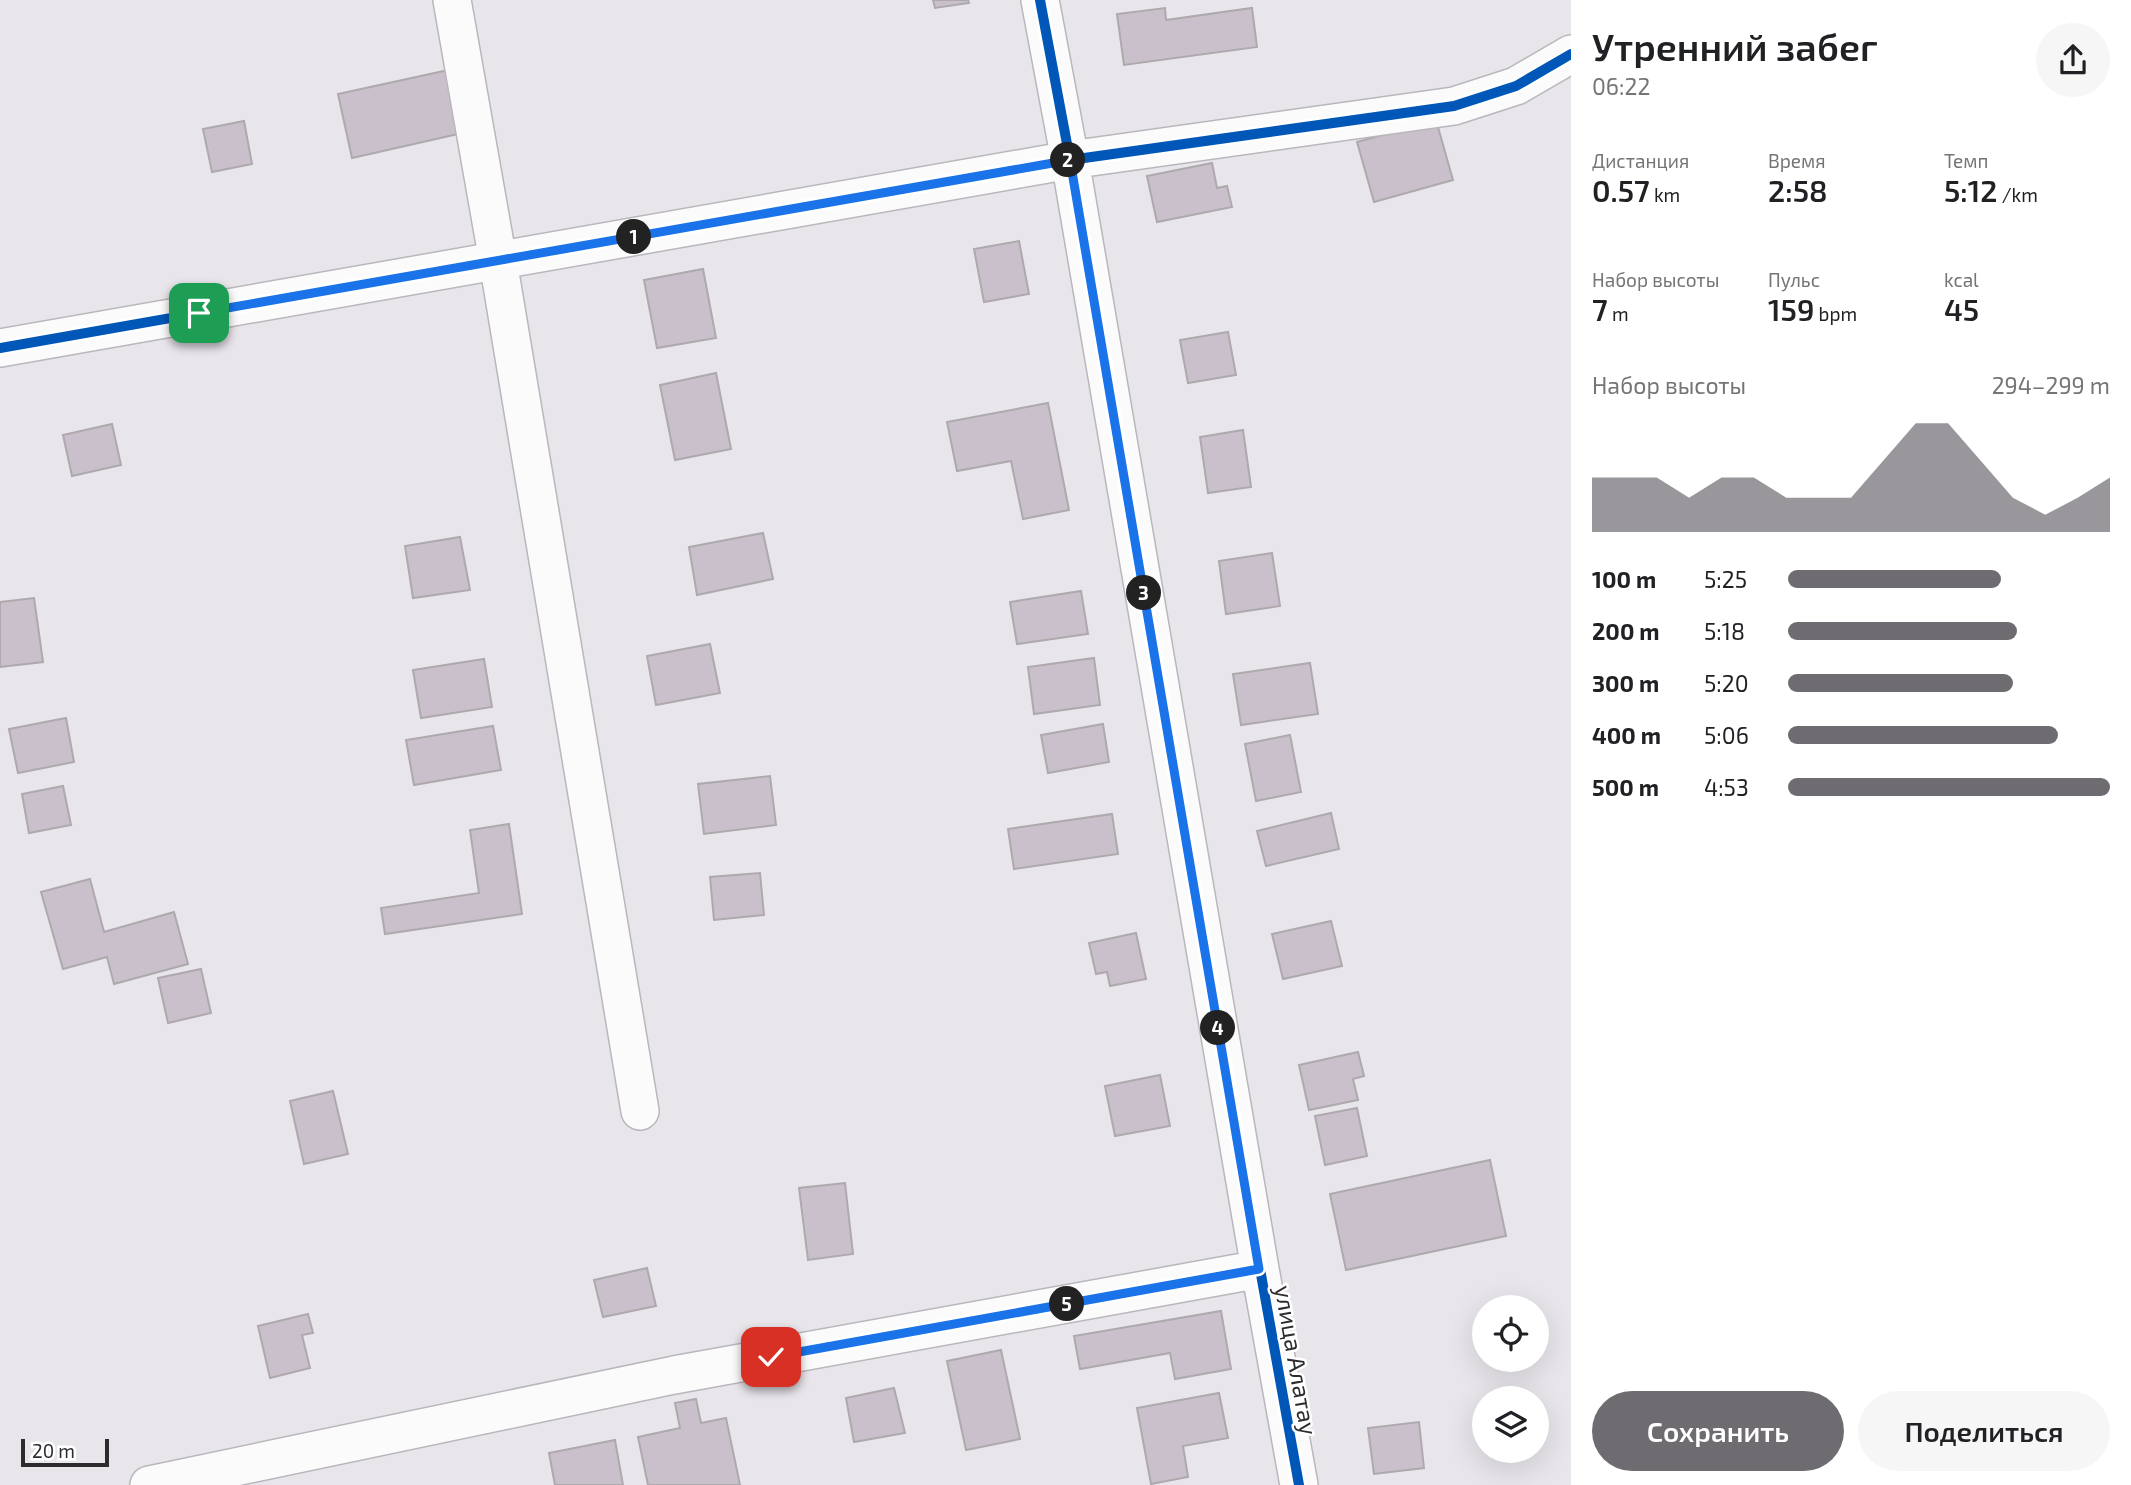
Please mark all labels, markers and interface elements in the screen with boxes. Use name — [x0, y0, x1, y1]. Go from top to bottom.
text: Утренний забег — [1592, 23, 1878, 69]
button: share — [2036, 23, 2110, 97]
text: 06:22 — [1592, 72, 1650, 100]
pin: 2 — [1050, 142, 1086, 178]
text: 2 — [1062, 148, 1073, 171]
text: Дистанция — [1592, 149, 1689, 172]
text: Время — [1768, 149, 1826, 172]
text: Темп — [1944, 149, 1988, 172]
text: 0.57 — [1592, 172, 1650, 208]
text: 2:58 — [1768, 172, 1827, 208]
text: 5:12 — [1944, 172, 1998, 208]
text: km — [1650, 183, 1680, 206]
text: /km — [1998, 183, 2038, 206]
pin: 1 — [616, 219, 652, 254]
text: 1 — [629, 225, 638, 248]
text: Набор высоты — [1592, 268, 1719, 291]
text: Пульс — [1768, 268, 1820, 291]
text: kcal — [1944, 268, 1979, 291]
pin — [169, 283, 229, 343]
text: 7 — [1592, 291, 1608, 327]
text: 159 — [1768, 291, 1814, 327]
text: 45 — [1944, 291, 1979, 327]
icon: arrive — [180, 294, 218, 332]
text: m — [1608, 302, 1629, 325]
text: bpm — [1814, 302, 1857, 325]
text: Набор высоты — [1592, 371, 1746, 399]
text: 294–299 m — [1992, 371, 2110, 399]
text: 100 m — [1592, 565, 1656, 593]
text: 5:25 — [1704, 565, 1747, 593]
pin: 3 — [1126, 576, 1162, 610]
text: 3 — [1138, 581, 1149, 604]
text: 200 m — [1592, 617, 1660, 645]
text: 5:18 — [1704, 617, 1745, 645]
text: 300 m — [1592, 669, 1659, 697]
text: 5:20 — [1704, 669, 1749, 697]
text: 400 m — [1592, 721, 1661, 749]
text: 5:06 — [1704, 721, 1749, 749]
text: 500 m — [1592, 773, 1659, 801]
text: 4:53 — [1704, 773, 1749, 801]
pin: 4 — [1200, 1010, 1236, 1046]
text: 4 — [1211, 1016, 1224, 1039]
street label: улица Алатау — [1269, 1283, 1325, 1438]
pin: 5 — [1050, 1286, 1084, 1322]
text: 5 — [1061, 1292, 1072, 1315]
map controls — [1472, 1295, 1549, 1463]
button: locate — [1472, 1295, 1549, 1372]
pin — [741, 1327, 801, 1387]
icon: check — [752, 1338, 790, 1376]
button: layers — [1472, 1386, 1549, 1463]
button: Сохранить — [1592, 1391, 1844, 1471]
button: Поделиться — [1858, 1391, 2110, 1471]
scale bar — [21, 1436, 108, 1468]
text: 20 m — [32, 1439, 75, 1462]

